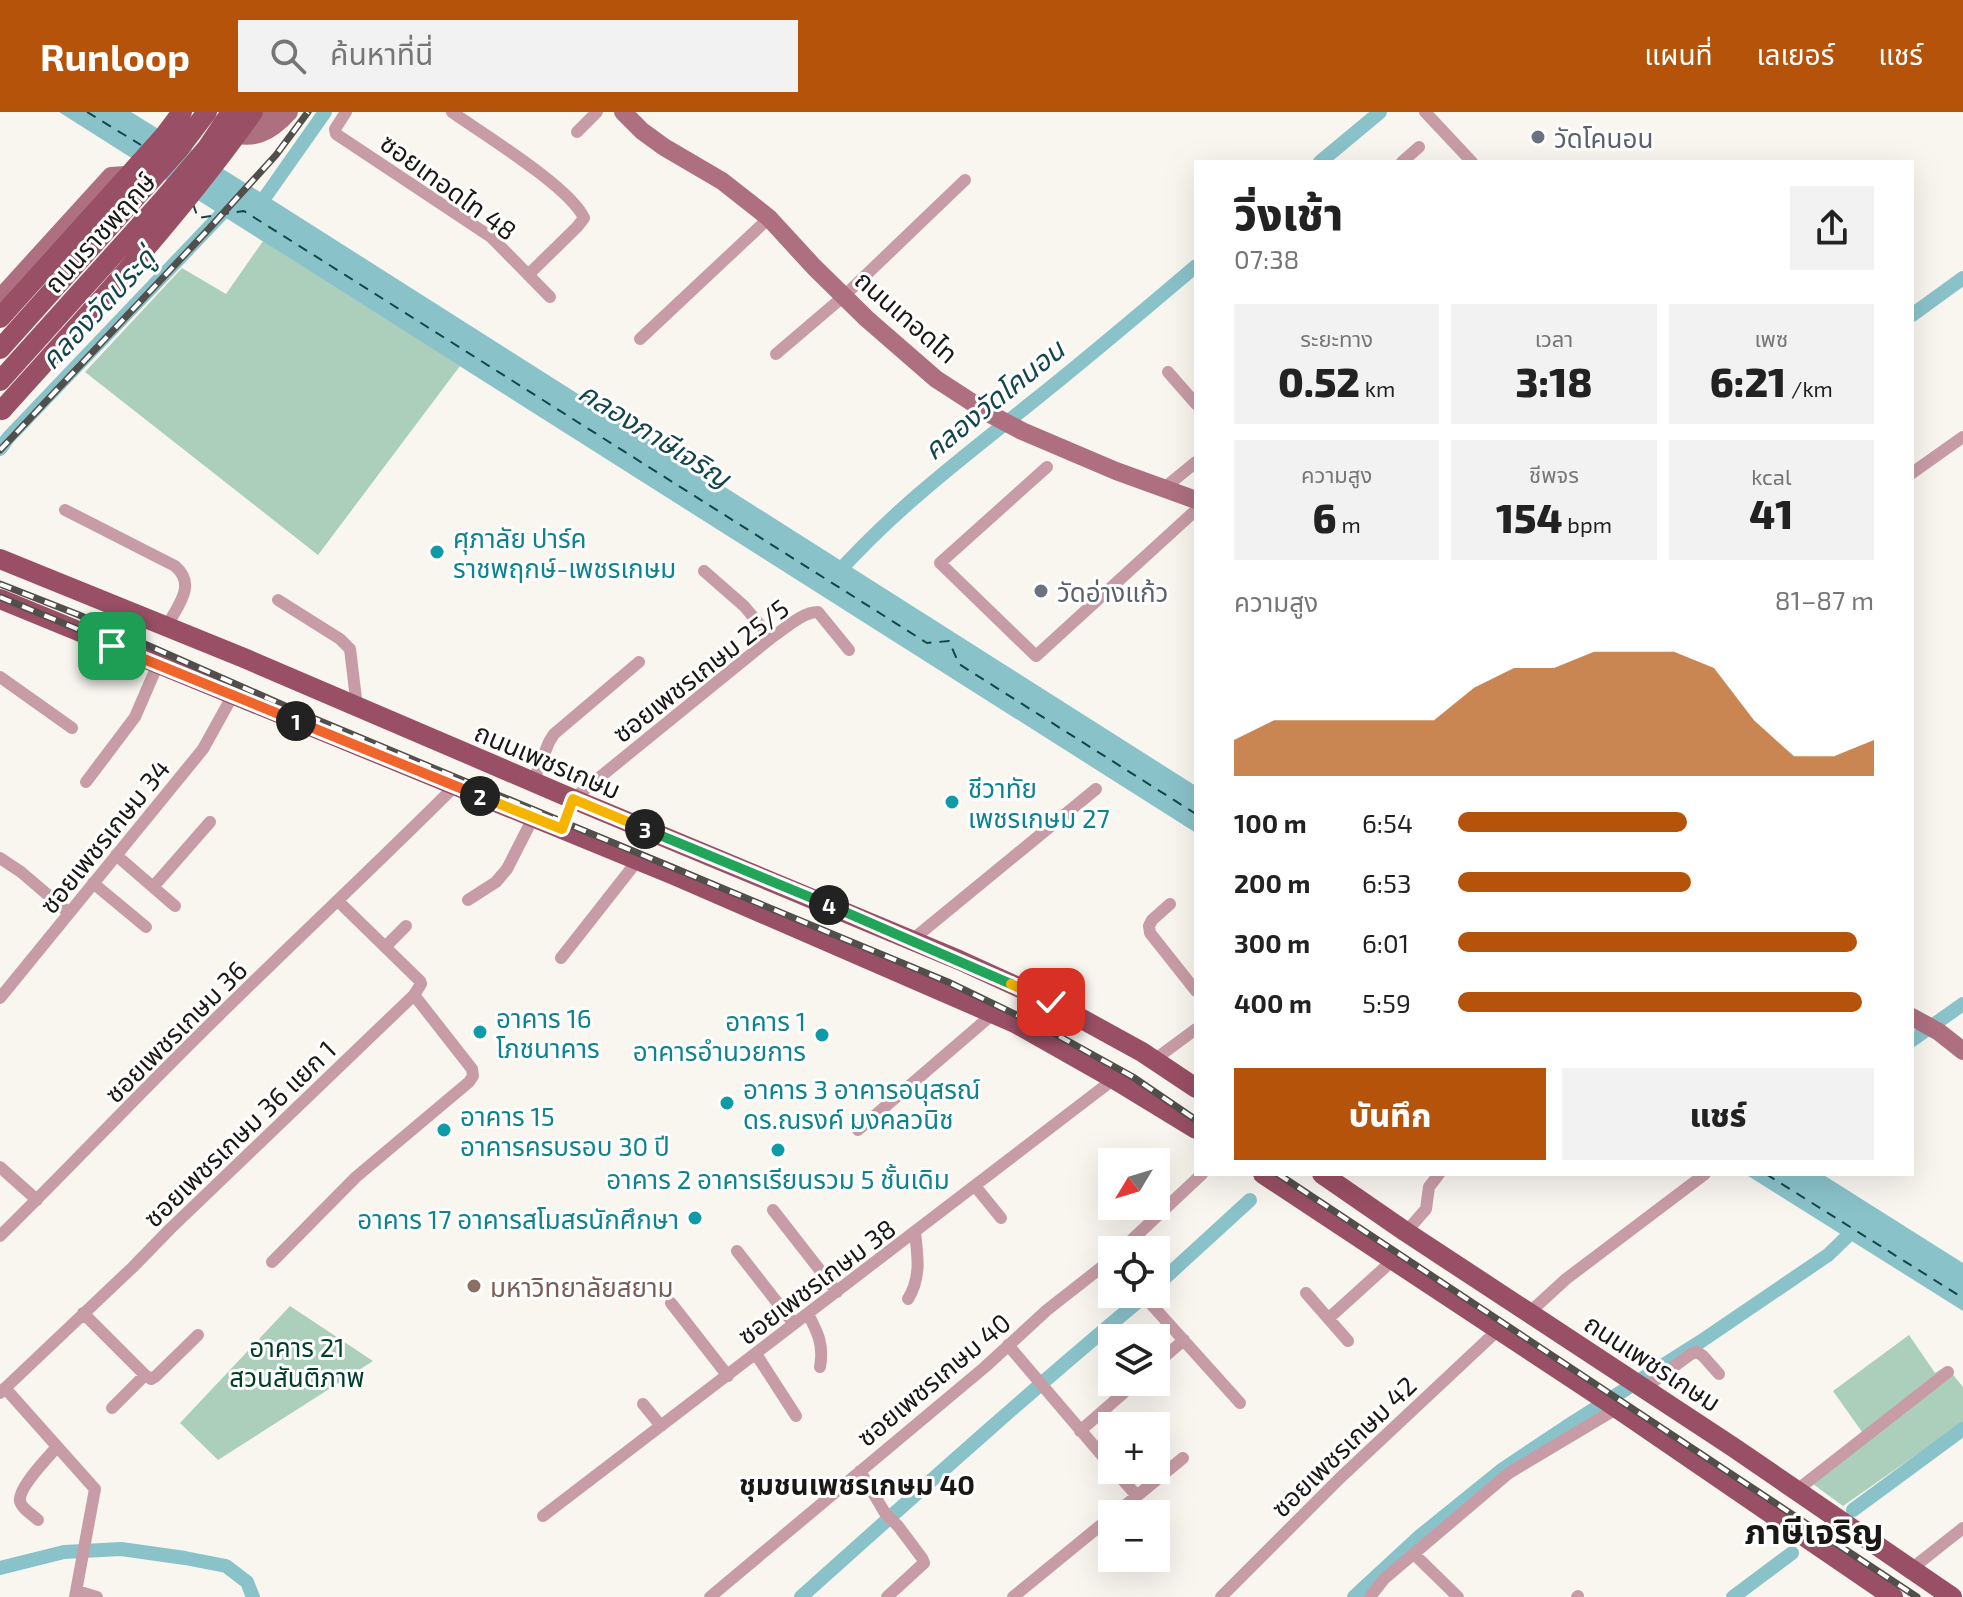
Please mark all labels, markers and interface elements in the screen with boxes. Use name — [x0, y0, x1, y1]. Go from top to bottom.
search box — [238, 20, 798, 92]
text: Runloop — [40, 33, 190, 79]
icon: search — [266, 34, 310, 78]
text: ค้นหาที่นี่ — [330, 35, 433, 71]
text: แผนที่ — [1644, 37, 1713, 71]
text: เลเยอร์ — [1757, 37, 1834, 71]
text: แชร์ — [1878, 37, 1923, 71]
place label: วัดโคนอน — [1554, 122, 1653, 153]
street label: ซอยเทอดไท 48 — [375, 126, 523, 246]
marker: วัดโคนอน — [1529, 128, 1547, 146]
street label: ถนนราชพฤกษ์ — [37, 166, 161, 298]
text: วิ่งเช้า — [1234, 186, 1343, 239]
button: share — [1790, 186, 1874, 270]
water label: คลองวัดประดู่ — [33, 238, 166, 377]
text: 07:38 — [1234, 243, 1299, 274]
street label: ถนนเทอดไท — [849, 263, 965, 369]
text: ระยะทาง — [1300, 325, 1373, 351]
text: เวลา — [1535, 325, 1573, 351]
text: เพซ — [1755, 325, 1788, 351]
water label: คลองวัดโคนอน — [916, 331, 1072, 466]
text: 0.52 — [1278, 357, 1360, 405]
text: 3:18 — [1516, 357, 1592, 405]
text: 6:21 — [1710, 357, 1786, 405]
water label: คลองภาษีเจริญ — [573, 374, 738, 495]
text: km — [1360, 375, 1395, 401]
text: /km — [1786, 375, 1833, 401]
text: ความสูง — [1301, 461, 1372, 487]
text: ชีพจร — [1529, 461, 1579, 487]
text: kcal — [1751, 463, 1791, 489]
text: 41 — [1749, 489, 1793, 537]
text: 6 — [1313, 493, 1337, 541]
text: 154 — [1496, 493, 1562, 541]
text: m — [1337, 511, 1361, 537]
text: bpm — [1562, 511, 1612, 537]
place label: ศุภาลัย ปาร์ค ราชพฤกษ์-เพชรเกษม — [453, 522, 676, 583]
marker: ศุภาลัย ปาร์ค ราชพฤกษ์-เพชรเกษม — [428, 543, 446, 561]
place label: วัดอ่างแก้ว — [1057, 576, 1168, 607]
marker: วัดอ่างแก้ว — [1032, 582, 1050, 600]
text: 81–87 m — [1775, 584, 1874, 615]
text: ความสูง — [1234, 586, 1318, 617]
street label: ซอยเพชรเกษม 25/5 — [606, 592, 794, 748]
pin — [78, 612, 146, 680]
icon: arrive — [90, 624, 134, 668]
pin: 1 — [276, 701, 316, 741]
text: 1 — [291, 708, 301, 734]
street label: ถนนเพชรเกษม — [470, 715, 626, 805]
street label: ซอยเพชรเกษม 34 — [32, 753, 176, 919]
place label: ชีวาทัย เพชรเกษม 27 — [968, 772, 1110, 833]
pin: 2 — [460, 776, 500, 816]
text: 2 — [474, 783, 486, 809]
marker: ชีวาทัย เพชรเกษม 27 — [943, 793, 961, 811]
text: 100 m — [1234, 807, 1307, 838]
text: 6:54 — [1362, 807, 1413, 838]
pin: 3 — [625, 809, 665, 849]
text: 3 — [639, 816, 651, 842]
text: 200 m — [1234, 867, 1310, 898]
text: 6:53 — [1362, 867, 1411, 898]
pin: 4 — [809, 885, 849, 925]
text: 4 — [822, 892, 836, 918]
text: 300 m — [1234, 927, 1310, 958]
text: 6:01 — [1362, 927, 1409, 958]
street label: ซอยเพชรเกษม 36 — [98, 954, 252, 1108]
pin — [1017, 968, 1085, 1036]
icon: check — [1029, 980, 1073, 1024]
text: 400 m — [1234, 987, 1312, 1018]
text: 5:59 — [1362, 987, 1411, 1018]
place label: อาคาร 16 โภชนาคาร — [496, 1002, 600, 1063]
place label: อาคาร 1 อาคารอำนวยการ — [633, 1005, 806, 1066]
marker: อาคาร 16 โภชนาคาร — [471, 1023, 489, 1041]
marker: อาคาร 1 อาคารอำนวยการ — [813, 1026, 831, 1044]
street label: ซอยเพชรเกษม 36 แยก 1 — [137, 1033, 341, 1233]
button: บันทึก — [1234, 1068, 1546, 1160]
button: แชร์ — [1562, 1068, 1874, 1160]
place label: อาคาร 3 อาคารอนุสรณ์ ดร.ณรงค์ มงคลวนิช — [743, 1073, 980, 1134]
marker: อาคาร 3 อาคารอนุสรณ์ ดร.ณรงค์ มงคลวนิช — [718, 1094, 736, 1112]
place label: อาคาร 15 อาคารครบรอบ 30 ปี — [460, 1100, 670, 1161]
marker: อาคาร 15 อาคารครบรอบ 30 ปี — [435, 1121, 453, 1139]
marker: อาคาร 2 อาคารเรียนรวม 5 ชั้นเดิม — [769, 1141, 787, 1159]
north arrow — [1098, 1148, 1170, 1220]
map controls — [1098, 1148, 1170, 1572]
place label: อาคาร 2 อาคารเรียนรวม 5 ชั้นเดิม — [606, 1163, 950, 1194]
place label: อาคาร 17 อาคารสโมสรนักศึกษา — [357, 1203, 679, 1234]
marker: อาคาร 17 อาคารสโมสรนักศึกษา — [686, 1209, 704, 1227]
street label: ซอยเพชรเกษม 38 — [731, 1212, 901, 1350]
button: locate — [1098, 1236, 1170, 1308]
place label: มหาวิทยาลัยสยาม — [490, 1271, 674, 1302]
marker: มหาวิทยาลัยสยาม — [465, 1277, 483, 1295]
street label: ซอยเพชรเกษม 40 — [850, 1306, 1016, 1452]
street label: ถนนเพชรเกษม — [1579, 1307, 1727, 1417]
button: layers — [1098, 1324, 1170, 1396]
park label: อาคาร 21 สวนสันติภาพ — [229, 1331, 365, 1392]
street label: ซอยเพชรเกษม 42 — [1264, 1369, 1422, 1523]
button: + — [1098, 1412, 1170, 1484]
district label: ชุมชนเพชรเกษม 40 — [739, 1467, 975, 1502]
button: − — [1098, 1500, 1170, 1572]
district label: ภาษีเจริญ — [1744, 1510, 1884, 1551]

